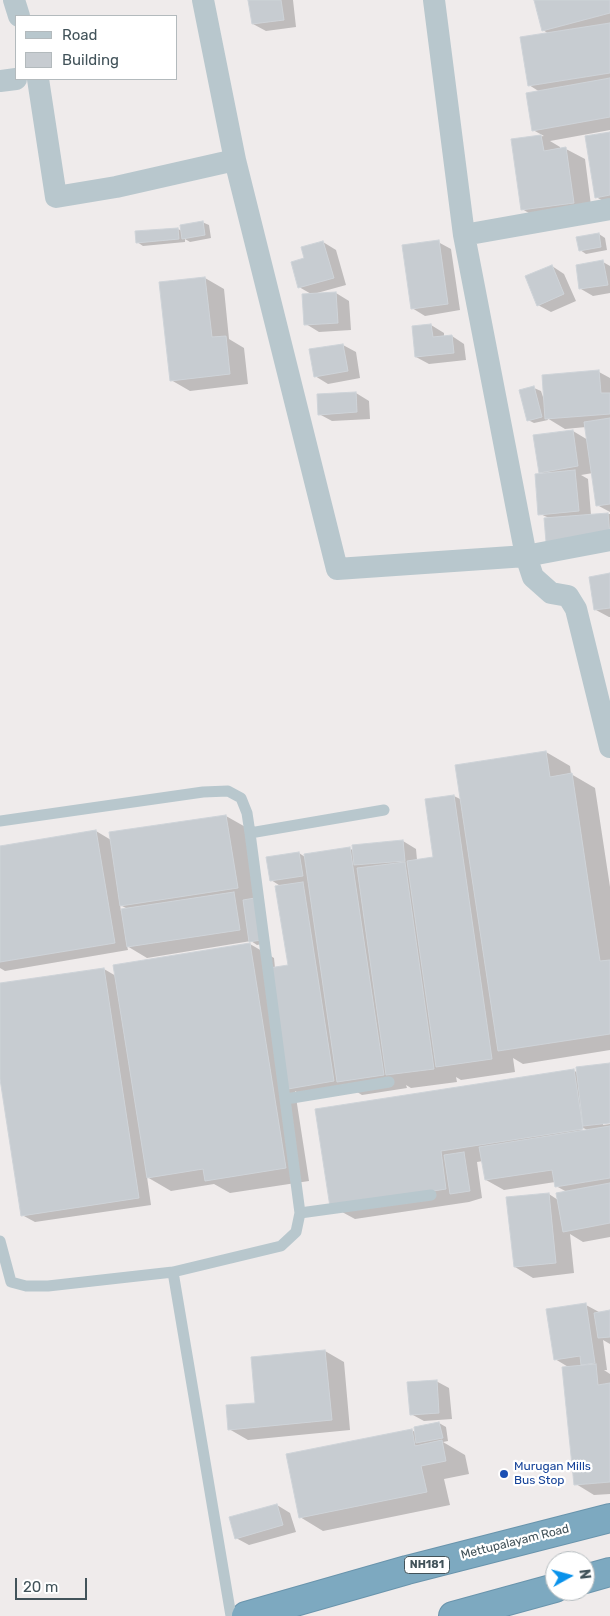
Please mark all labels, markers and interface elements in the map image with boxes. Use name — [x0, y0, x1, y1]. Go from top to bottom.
legend — [15, 15, 178, 80]
text: Road — [62, 26, 98, 44]
text: Building — [62, 51, 119, 69]
place label: Murugan Mills Bus Stop — [514, 1460, 591, 1488]
marker: Murugan Mills Bus Stop — [498, 1468, 510, 1480]
street label: Mettupalayam Road — [459, 1522, 571, 1562]
north arrow — [545, 1551, 595, 1601]
road number: NH181 — [404, 1556, 450, 1574]
scale bar — [18, 1568, 90, 1600]
text: N — [575, 1568, 593, 1580]
text: 20 m — [23, 1578, 58, 1596]

